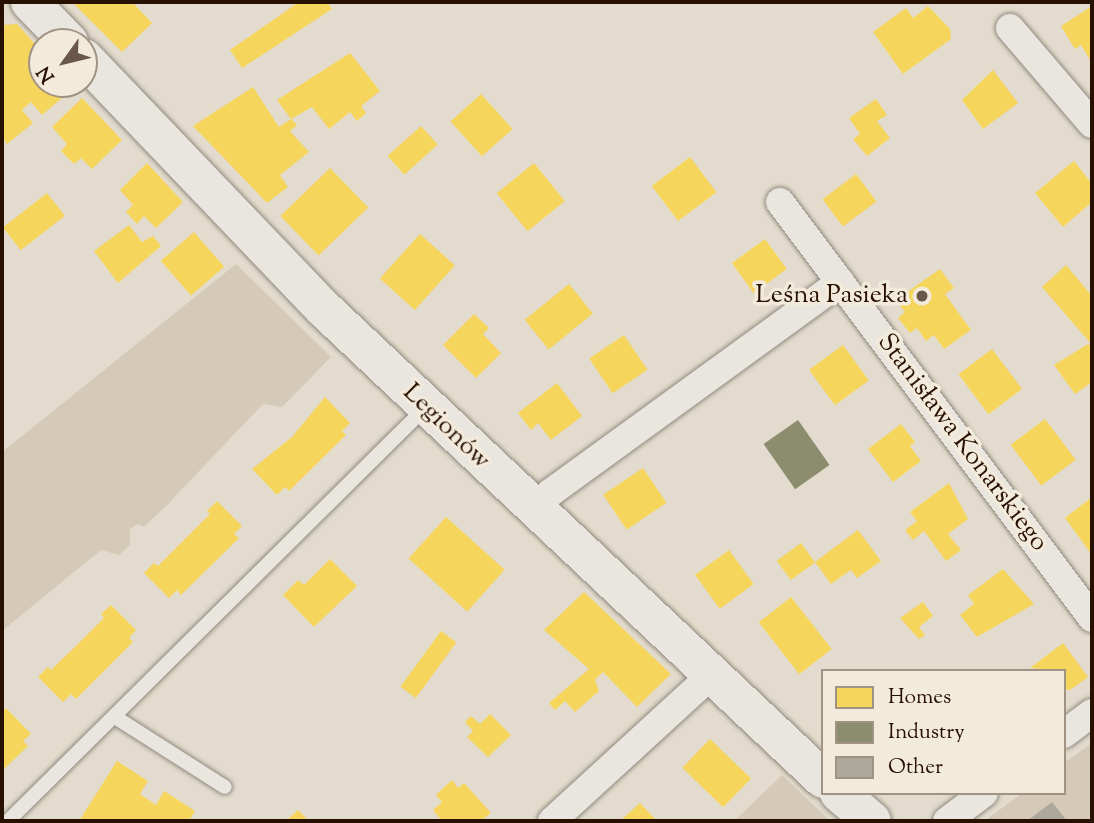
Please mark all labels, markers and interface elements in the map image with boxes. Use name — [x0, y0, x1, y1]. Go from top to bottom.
north arrow — [28, 28, 98, 98]
text: N — [31, 60, 62, 88]
place label: Leśna Pasieka — [755, 280, 908, 312]
marker: Leśna Pasieka — [914, 288, 930, 304]
street label: Stanisława Konarskiego — [870, 328, 1054, 558]
street label: Legionów — [396, 378, 496, 476]
legend — [821, 669, 1066, 795]
text: Homes — [888, 683, 951, 713]
text: Industry — [888, 718, 965, 748]
text: Other — [888, 753, 943, 783]

